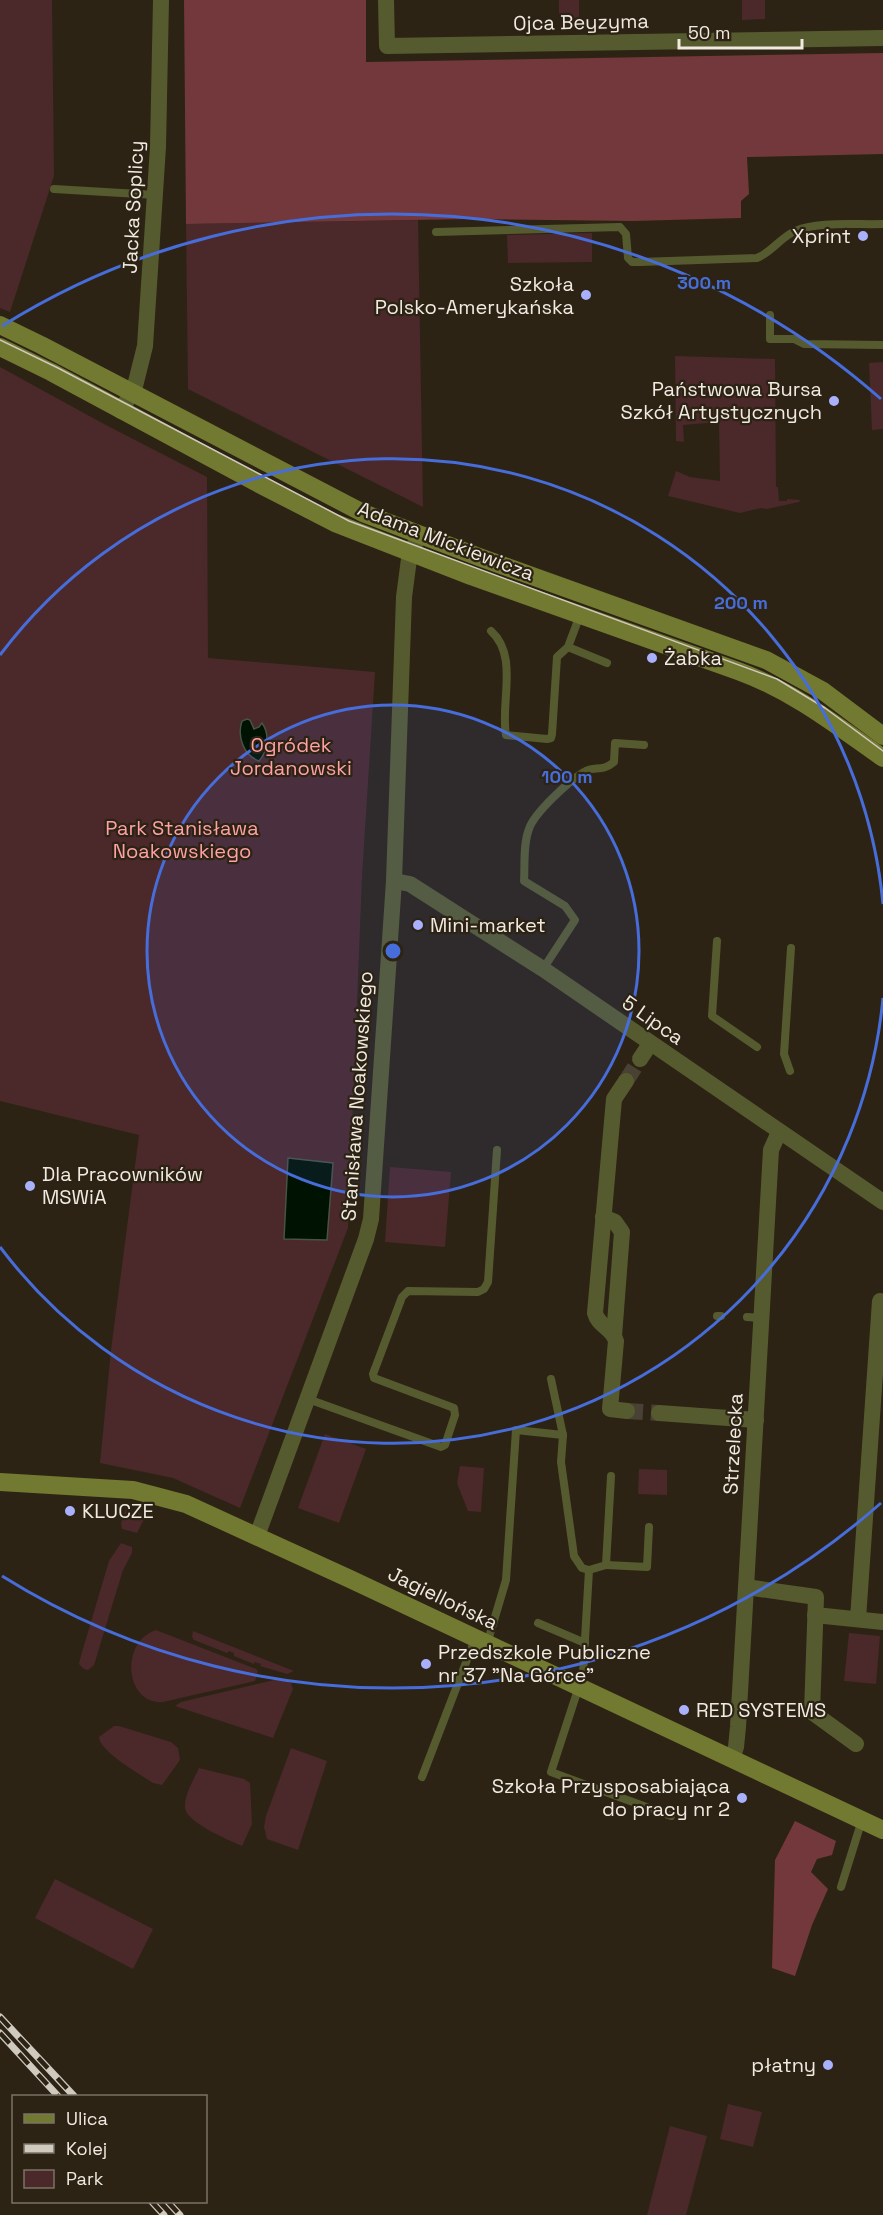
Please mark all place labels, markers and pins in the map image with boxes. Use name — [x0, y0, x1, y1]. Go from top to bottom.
place label: Xprint — [792, 223, 851, 249]
marker: Xprint — [856, 229, 870, 243]
place label: Szkoła Polsko-Amerykańska — [375, 271, 574, 320]
marker: Szkoła Polsko-Amerykańska — [579, 288, 593, 302]
place label: Państwowa Bursa Szkół Artystycznych — [621, 376, 822, 425]
marker: Państwowa Bursa Szkół Artystycznych — [827, 394, 841, 408]
place label: Żabka — [664, 645, 722, 671]
marker: Żabka — [645, 651, 659, 665]
place label: Mini-market — [430, 912, 546, 938]
marker: Mini-market — [411, 918, 425, 932]
centre of rings — [383, 941, 403, 961]
place label: Dla Pracowników MSWiA — [42, 1161, 203, 1210]
marker: Dla Pracowników MSWiA — [23, 1179, 37, 1193]
place label: KLUCZE — [82, 1498, 154, 1524]
marker: KLUCZE — [63, 1504, 77, 1518]
place label: Przedszkole Publiczne nr 37 "Na Górce" — [438, 1639, 651, 1688]
marker: Przedszkole Publiczne nr 37 "Na Górce" — [419, 1657, 433, 1671]
place label: RED SYSTEMS — [696, 1697, 826, 1723]
marker: RED SYSTEMS — [677, 1703, 691, 1717]
place label: Szkoła Przysposabiająca do pracy nr 2 — [492, 1773, 730, 1822]
marker: Szkoła Przysposabiająca do pracy nr 2 — [735, 1791, 749, 1805]
place label: płatny — [751, 2052, 816, 2078]
marker: płatny — [821, 2058, 835, 2072]

